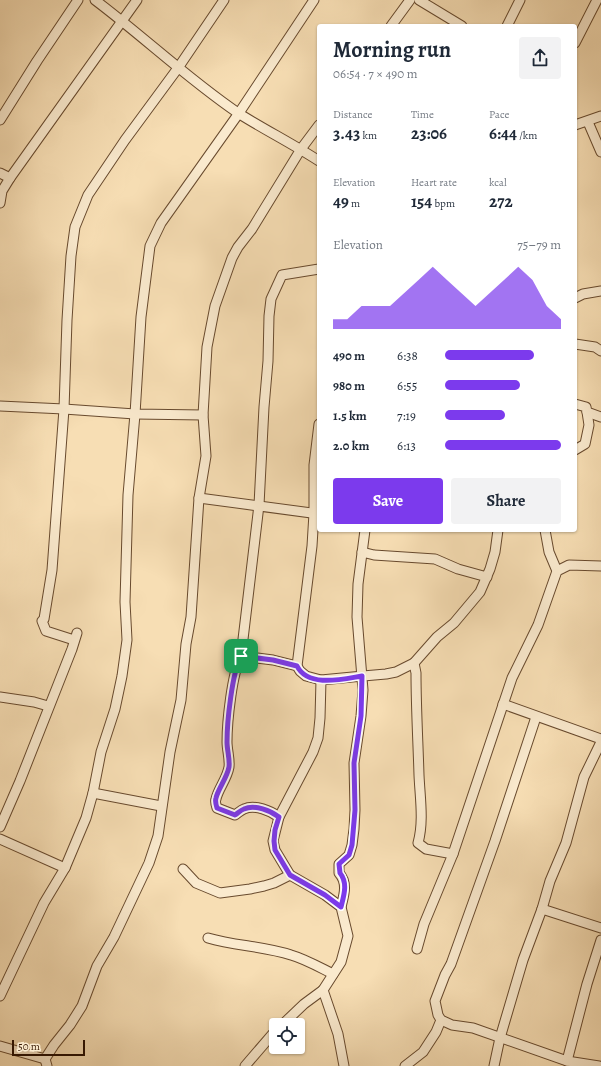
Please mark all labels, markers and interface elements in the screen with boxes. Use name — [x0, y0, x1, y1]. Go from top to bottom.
text: Morning run — [333, 35, 451, 65]
button: share — [519, 37, 561, 79]
text: 06:54 · 7 × 490 m — [333, 65, 418, 82]
text: Distance — [333, 107, 372, 122]
text: Time — [411, 107, 434, 122]
text: Pace — [489, 107, 509, 122]
text: 3.43 — [333, 122, 360, 145]
text: 23:06 — [411, 122, 447, 145]
text: 6:44 — [489, 122, 517, 145]
text: km — [360, 128, 377, 143]
text: /km — [517, 128, 537, 143]
text: Elevation — [333, 175, 375, 190]
text: Heart rate — [411, 175, 457, 190]
text: kcal — [489, 175, 507, 190]
text: 49 — [333, 190, 349, 213]
text: 154 — [411, 190, 432, 213]
text: 272 — [489, 190, 513, 213]
text: m — [349, 196, 360, 211]
text: bpm — [432, 196, 455, 211]
text: Elevation — [333, 236, 383, 253]
text: 75–79 m — [517, 236, 561, 253]
text: 490 m — [333, 347, 365, 364]
text: 6:38 — [397, 347, 418, 364]
text: 980 m — [333, 377, 365, 394]
text: 6:55 — [397, 377, 417, 394]
text: 1.5 km — [333, 407, 367, 424]
text: 7:19 — [397, 407, 416, 424]
text: 2.0 km — [333, 437, 369, 454]
text: 6:13 — [397, 437, 416, 454]
button: Save — [333, 478, 443, 524]
button: Share — [451, 478, 561, 524]
pin — [224, 639, 258, 673]
icon: arrive — [230, 645, 252, 667]
map controls — [269, 1018, 305, 1054]
button: locate — [269, 1018, 305, 1054]
scale bar — [12, 1038, 85, 1057]
text: 50 m — [18, 1039, 40, 1054]

